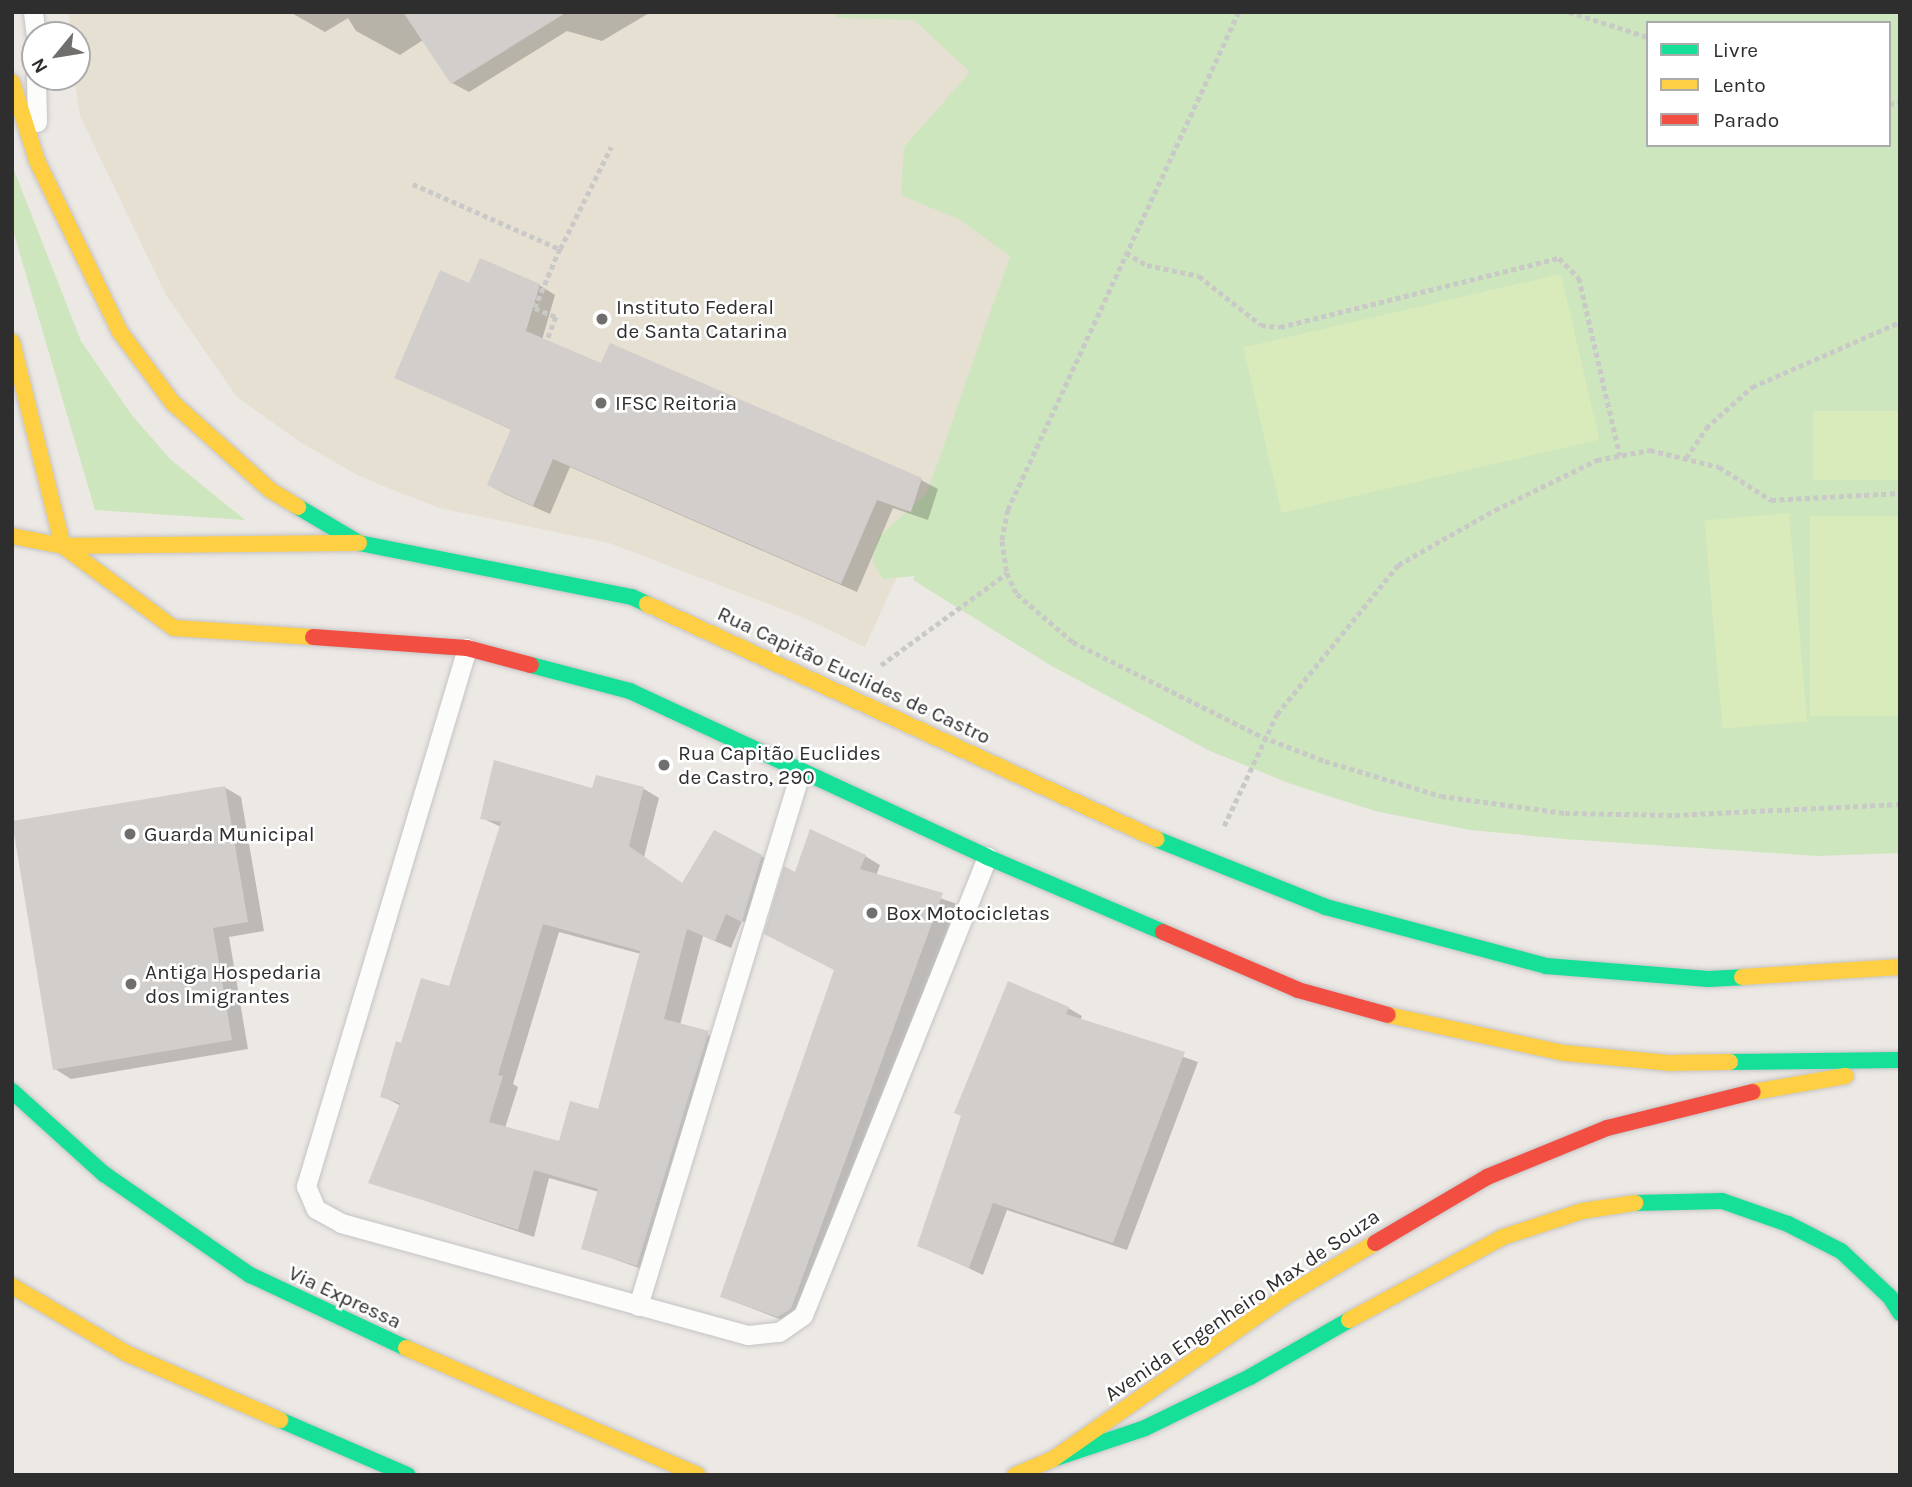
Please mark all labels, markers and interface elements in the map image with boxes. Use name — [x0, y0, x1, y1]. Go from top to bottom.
north arrow — [21, 21, 91, 91]
legend — [1646, 21, 1891, 147]
text: Livre — [1713, 38, 1758, 62]
text: N — [27, 54, 52, 77]
text: Lento — [1713, 73, 1766, 97]
text: Parado — [1713, 108, 1779, 132]
place label: Instituto Federal de Santa Catarina — [616, 294, 788, 344]
marker: Instituto Federal de Santa Catarina — [594, 311, 610, 327]
place label: IFSC Reitoria — [615, 390, 737, 416]
marker: IFSC Reitoria — [593, 395, 609, 411]
street label: Rua Capitão Euclides de Castro — [713, 601, 995, 749]
place label: Rua Capitão Euclides de Castro, 290 — [678, 740, 881, 790]
marker: Rua Capitão Euclides de Castro, 290 — [656, 757, 672, 773]
place label: Guarda Municipal — [144, 821, 315, 847]
marker: Guarda Municipal — [122, 826, 138, 842]
place label: Box Motocicletas — [886, 900, 1050, 926]
marker: Box Motocicletas — [864, 905, 880, 921]
place label: Antiga Hospedaria dos Imigrantes — [145, 959, 321, 1009]
marker: Antiga Hospedaria dos Imigrantes — [123, 976, 139, 992]
street label: Avenida Engenheiro Max de Souza — [1100, 1203, 1384, 1407]
street label: Via Expressa — [285, 1260, 405, 1334]

